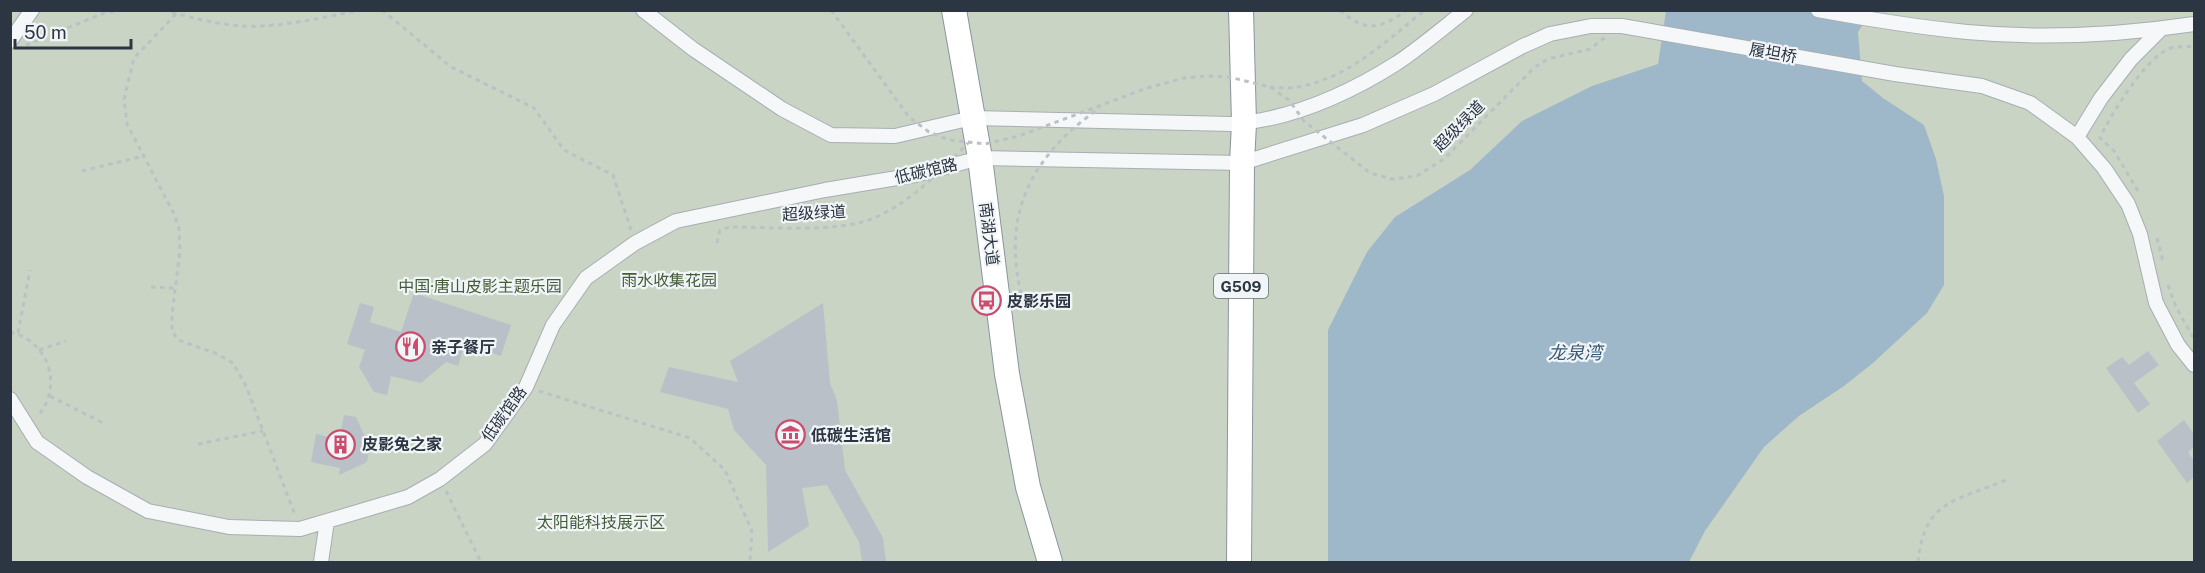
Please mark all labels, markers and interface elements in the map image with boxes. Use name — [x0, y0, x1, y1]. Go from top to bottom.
scale bar — [15, 12, 130, 50]
text: 50 m — [24, 22, 67, 43]
street label: 履坦桥 — [1748, 39, 1798, 67]
street label: 超级绿道 — [1430, 97, 1488, 155]
street label: 低碳馆路 — [893, 155, 959, 187]
street label: 南湖大道 — [976, 201, 1002, 267]
street label: 超级绿道 — [782, 202, 846, 224]
park label: 雨水收集花园 — [621, 271, 717, 290]
road number: G509 — [1214, 274, 1268, 298]
park label: 中国·唐山皮影主题乐园 — [398, 277, 562, 296]
bus stop icon: 皮影乐园 — [970, 285, 1002, 317]
place label: 皮影乐园 — [1007, 292, 1071, 311]
restaurant icon: 亲子餐厅 — [394, 331, 426, 363]
place label: 亲子餐厅 — [431, 338, 495, 357]
water label: 龙泉湾 — [1548, 342, 1605, 363]
street label: 低碳馆路 — [478, 383, 530, 445]
museum icon: 低碳生活馆 — [774, 419, 806, 451]
place label: 低碳生活馆 — [811, 426, 891, 445]
building icon: 皮影兔之家 — [325, 428, 357, 460]
place label: 皮影兔之家 — [362, 435, 442, 454]
park label: 太阳能科技展示区 — [537, 513, 665, 532]

